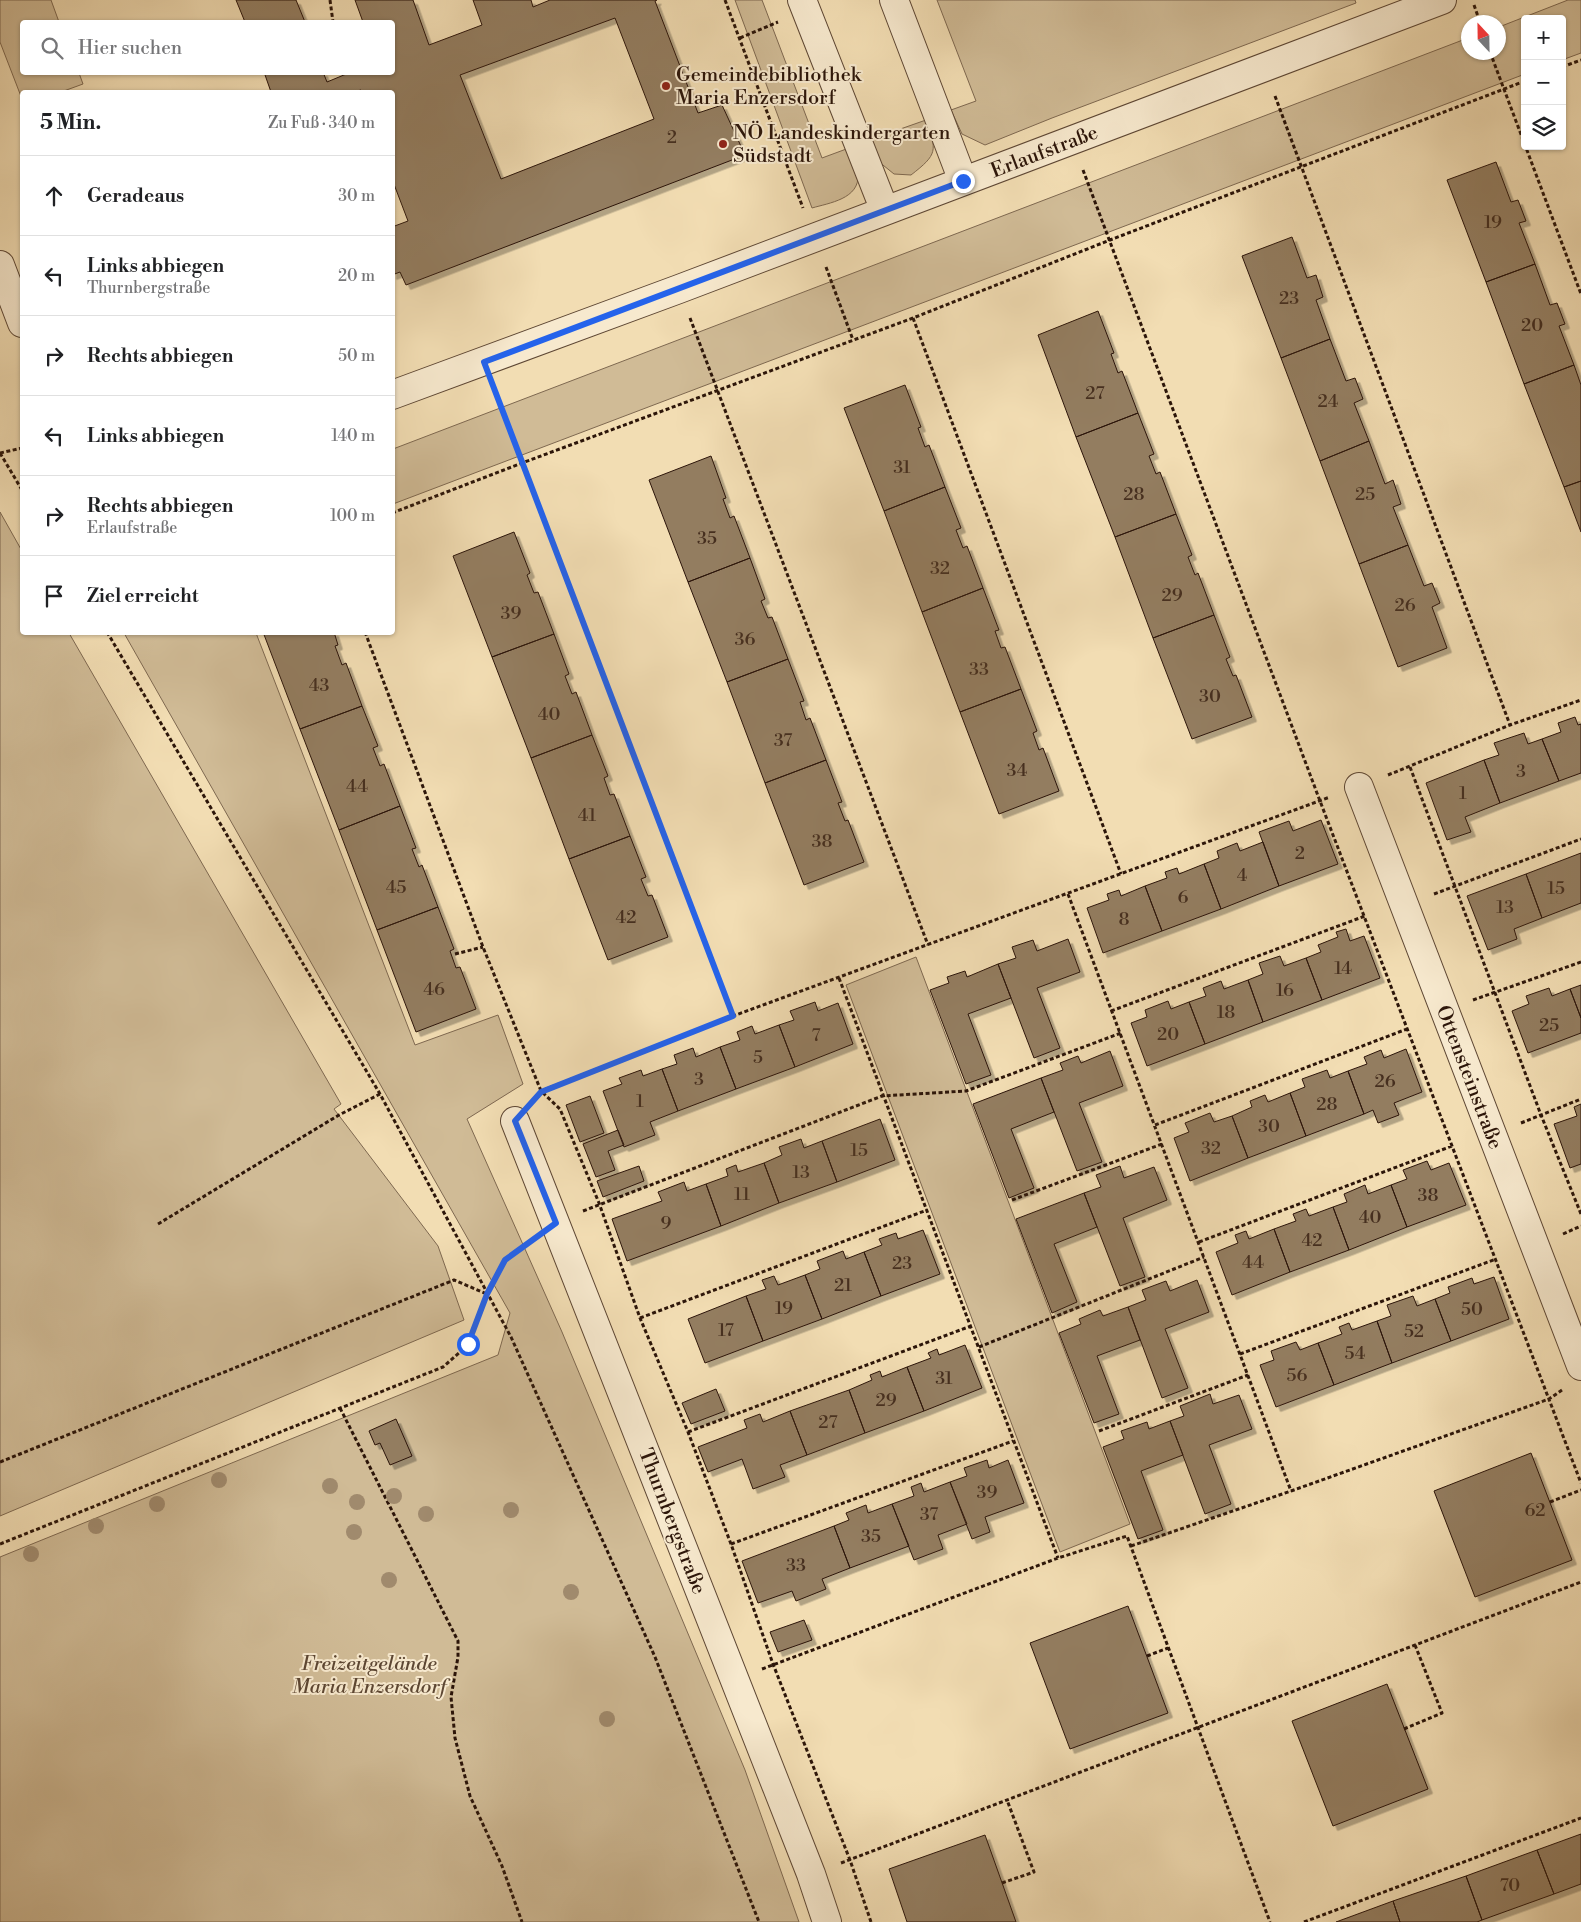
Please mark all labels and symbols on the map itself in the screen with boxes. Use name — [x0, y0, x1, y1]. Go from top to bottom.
north arrow — [1461, 15, 1506, 60]
place label: Gemeindebibliothek Maria Enzersdorf — [676, 63, 863, 111]
marker: Gemeindebibliothek Maria Enzersdorf — [660, 80, 672, 92]
place label: NÖ Landeskindergarten Südstadt — [733, 120, 950, 169]
street label: Erlaufstraße — [987, 120, 1102, 184]
house number: 2 — [667, 126, 677, 149]
marker: NÖ Landeskindergarten Südstadt — [717, 138, 729, 150]
route end — [952, 170, 975, 193]
house number: 19 — [1484, 211, 1502, 234]
house number: 23 — [1279, 287, 1299, 310]
house number: 20 — [1521, 314, 1543, 337]
house number: 27 — [1085, 382, 1105, 405]
house number: 24 — [1317, 390, 1339, 413]
house number: 31 — [893, 456, 911, 479]
house number: 28 — [1123, 483, 1145, 506]
house number: 25 — [1355, 483, 1375, 506]
house number: 35 — [697, 527, 717, 550]
house number: 32 — [930, 557, 950, 580]
house number: 29 — [1161, 584, 1183, 607]
house number: 26 — [1394, 594, 1416, 617]
house number: 39 — [501, 602, 522, 625]
house number: 36 — [735, 628, 756, 651]
house number: 33 — [969, 658, 989, 681]
house number: 43 — [309, 674, 329, 697]
house number: 30 — [1199, 685, 1221, 708]
house number: 40 — [538, 703, 560, 726]
house number: 37 — [774, 729, 792, 752]
house number: 34 — [1007, 759, 1028, 782]
house number: 3 — [1516, 760, 1526, 783]
house number: 44 — [346, 775, 368, 798]
house number: 1 — [1459, 782, 1467, 805]
house number: 41 — [578, 804, 596, 827]
house number: 38 — [812, 830, 832, 853]
house number: 2 — [1295, 842, 1305, 865]
house number: 4 — [1237, 864, 1248, 887]
house number: 45 — [386, 876, 406, 899]
house number: 15 — [1547, 877, 1565, 900]
house number: 6 — [1178, 886, 1189, 909]
house number: 13 — [1496, 896, 1514, 919]
house number: 42 — [616, 906, 636, 929]
house number: 8 — [1118, 908, 1130, 931]
house number: 14 — [1334, 957, 1352, 980]
house number: 46 — [423, 978, 445, 1001]
house number: 16 — [1276, 979, 1294, 1002]
house number: 18 — [1217, 1001, 1235, 1024]
street label: Ottensteinstraße — [1430, 1002, 1508, 1153]
house number: 25 — [1539, 1014, 1559, 1037]
house number: 20 — [1157, 1023, 1179, 1046]
house number: 7 — [811, 1024, 821, 1047]
house number: 5 — [753, 1046, 763, 1069]
house number: 3 — [694, 1068, 704, 1091]
house number: 26 — [1374, 1070, 1396, 1093]
house number: 1 — [636, 1090, 644, 1113]
house number: 28 — [1316, 1093, 1338, 1116]
house number: 30 — [1258, 1115, 1280, 1138]
house number: 32 — [1201, 1137, 1221, 1160]
house number: 15 — [850, 1139, 868, 1162]
house number: 13 — [792, 1161, 810, 1184]
house number: 11 — [734, 1183, 750, 1206]
house number: 38 — [1418, 1184, 1438, 1207]
house number: 40 — [1359, 1206, 1381, 1229]
house number: 9 — [661, 1212, 672, 1235]
house number: 42 — [1302, 1229, 1322, 1252]
house number: 44 — [1242, 1251, 1264, 1274]
house number: 23 — [892, 1252, 912, 1275]
house number: 21 — [834, 1274, 852, 1297]
house number: 19 — [775, 1297, 793, 1320]
house number: 50 — [1461, 1298, 1483, 1321]
house number: 17 — [718, 1319, 734, 1342]
house number: 52 — [1404, 1320, 1424, 1343]
route start — [457, 1333, 480, 1356]
house number: 54 — [1345, 1342, 1366, 1365]
house number: 56 — [1287, 1364, 1308, 1387]
house number: 31 — [935, 1367, 953, 1390]
house number: 29 — [875, 1389, 897, 1412]
house number: 27 — [818, 1411, 838, 1434]
street label: Thurnbergstraße — [632, 1445, 711, 1598]
house number: 39 — [977, 1481, 998, 1504]
house number: 62 — [1524, 1499, 1546, 1522]
house number: 37 — [920, 1503, 938, 1526]
house number: 35 — [861, 1525, 881, 1548]
house number: 33 — [786, 1554, 806, 1577]
park label: Freizeitgelände Maria Enzersdorf — [292, 1652, 451, 1700]
house number: 70 — [1500, 1874, 1520, 1897]

